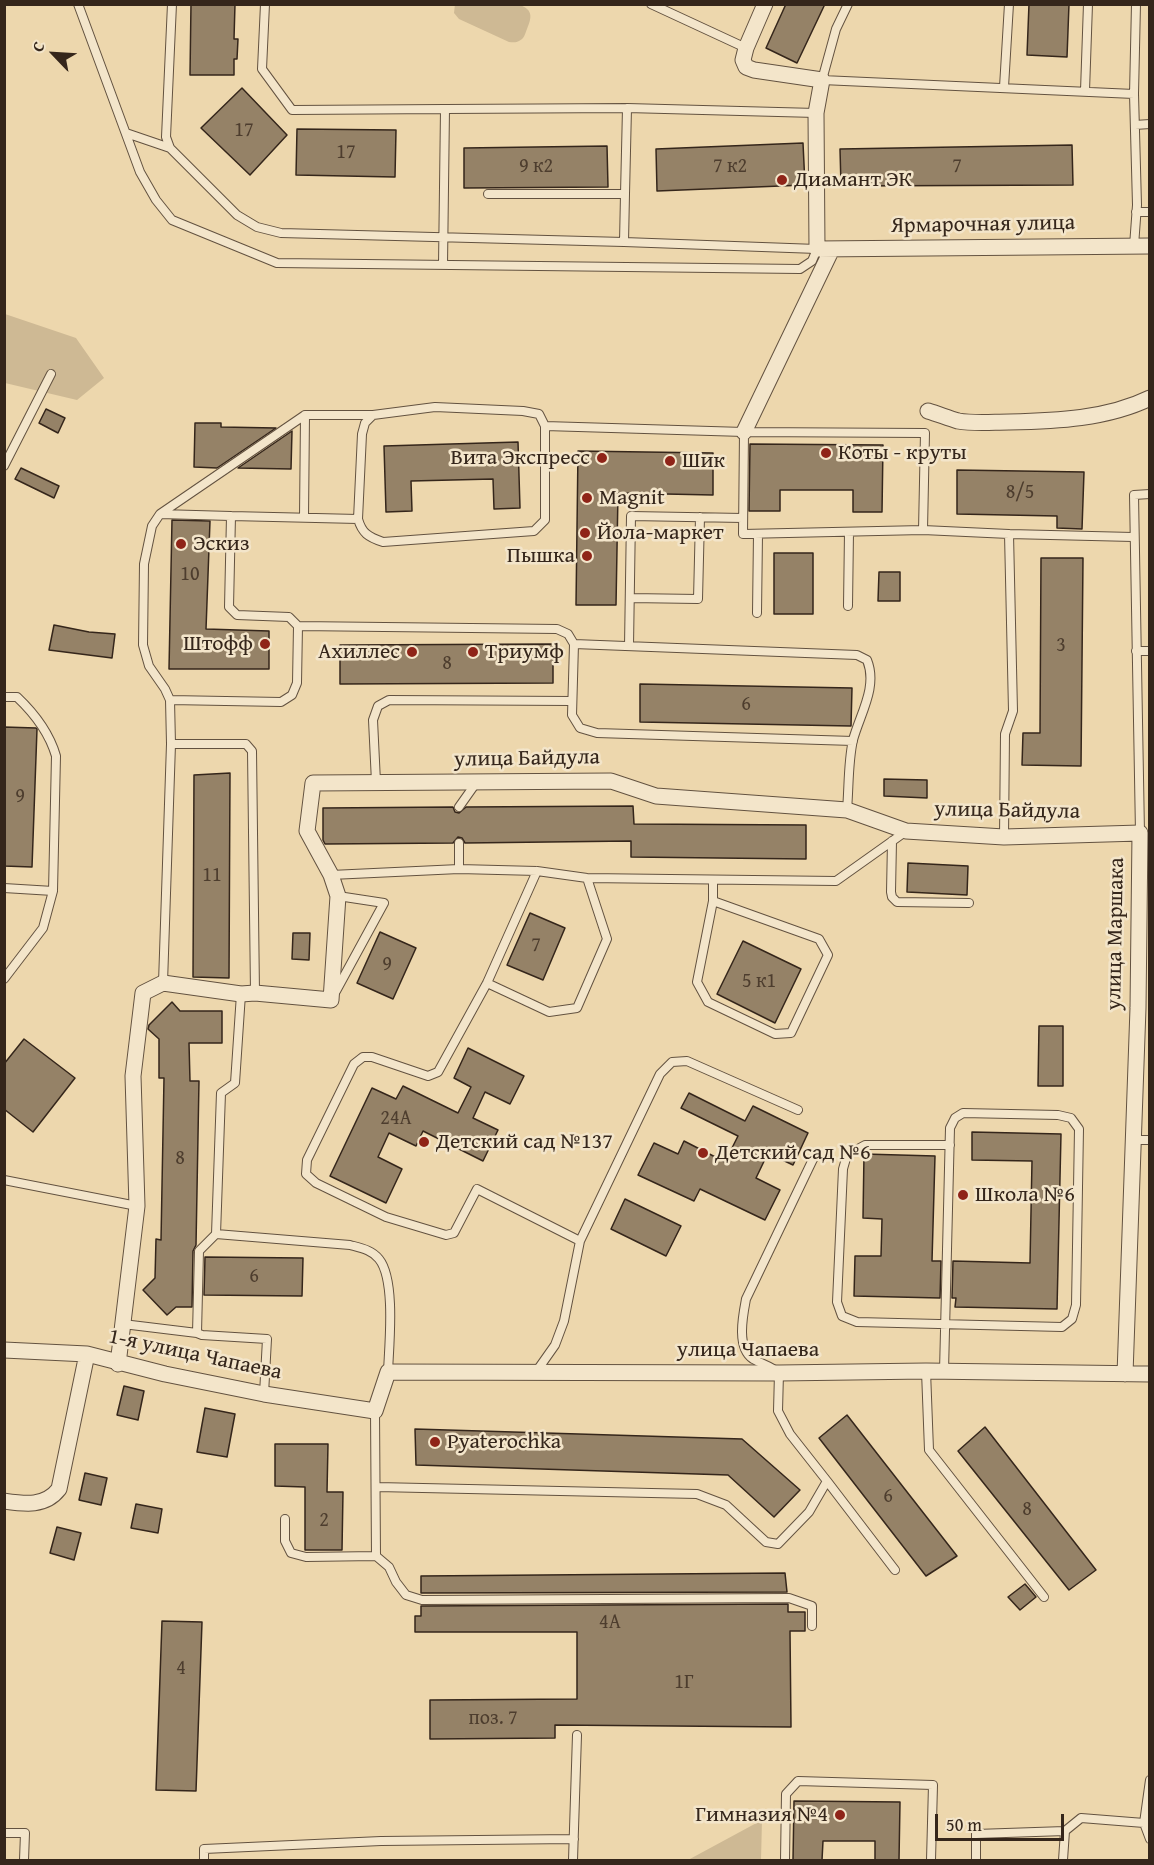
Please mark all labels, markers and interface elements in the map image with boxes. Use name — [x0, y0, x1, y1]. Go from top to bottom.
north arrow — [24, 24, 84, 84]
text: С — [25, 37, 50, 56]
house number: 17 — [234, 119, 254, 143]
house number: 17 — [336, 141, 356, 165]
house number: 9 к2 — [519, 155, 553, 179]
house number: 7 к2 — [713, 155, 747, 179]
house number: 7 — [952, 155, 962, 179]
place label: Диамант ЭК — [794, 167, 912, 193]
marker: Диамант ЭК — [775, 173, 789, 187]
street label: Ярмарочная улица — [891, 210, 1075, 240]
place label: Коты - круты — [838, 440, 967, 466]
place label: Вита Экспресс — [451, 445, 590, 471]
marker: Коты - круты — [819, 446, 833, 460]
place label: Шик — [682, 448, 725, 474]
marker: Вита Экспресс — [595, 451, 609, 465]
marker: Шик — [663, 454, 677, 468]
house number: 8/5 — [1006, 481, 1034, 505]
place label: Magnit — [599, 485, 665, 511]
marker: Magnit — [580, 491, 594, 505]
place label: Йола-маркет — [597, 520, 724, 546]
marker: Йола-маркет — [578, 526, 592, 540]
place label: Эскиз — [193, 531, 249, 557]
marker: Эскиз — [174, 537, 188, 551]
place label: Пышка — [507, 543, 575, 569]
marker: Пышка — [580, 549, 594, 563]
house number: 10 — [180, 563, 200, 587]
place label: Штофф — [183, 631, 253, 657]
house number: 3 — [1056, 634, 1066, 658]
marker: Штофф — [258, 637, 272, 651]
place label: Ахиллес — [318, 639, 400, 665]
place label: Триумф — [485, 639, 564, 665]
marker: Ахиллес — [405, 645, 419, 659]
marker: Триумф — [466, 645, 480, 659]
house number: 8 — [442, 652, 452, 676]
house number: 6 — [741, 693, 751, 717]
street label: улица Байдула — [454, 745, 600, 773]
house number: 9 — [15, 785, 25, 809]
street label: улица Байдула — [934, 797, 1080, 825]
street label: улица Маршака — [1101, 857, 1131, 1011]
house number: 11 — [202, 864, 222, 888]
house number: 7 — [531, 934, 541, 958]
house number: 9 — [382, 953, 392, 977]
house number: 5 к1 — [742, 970, 776, 994]
house number: 24А — [380, 1107, 412, 1131]
place label: Детский сад №137 — [436, 1129, 613, 1155]
marker: Детский сад №137 — [417, 1135, 431, 1149]
place label: Детский сад №6 — [715, 1140, 871, 1166]
marker: Детский сад №6 — [696, 1146, 710, 1160]
house number: 8 — [175, 1147, 185, 1171]
place label: Школа №6 — [975, 1182, 1075, 1208]
marker: Школа №6 — [956, 1188, 970, 1202]
house number: 6 — [249, 1265, 259, 1289]
street label: 1-я улица Чапаева — [106, 1324, 284, 1386]
street label: улица Чапаева — [677, 1337, 819, 1363]
place label: Pyaterochka — [447, 1429, 561, 1455]
marker: Pyaterochka — [428, 1435, 442, 1449]
house number: 6 — [883, 1485, 893, 1509]
house number: 8 — [1022, 1498, 1032, 1522]
house number: 2 — [319, 1509, 329, 1533]
house number: 4А — [599, 1611, 621, 1635]
house number: 4 — [176, 1657, 186, 1681]
house number: 1Г — [674, 1671, 694, 1695]
house number: поз. 7 — [468, 1707, 518, 1731]
place label: Гимназия №4 — [695, 1802, 828, 1828]
scale bar — [938, 1802, 1067, 1840]
marker: Гимназия №4 — [833, 1808, 847, 1822]
text: 50 m — [946, 1811, 982, 1838]

